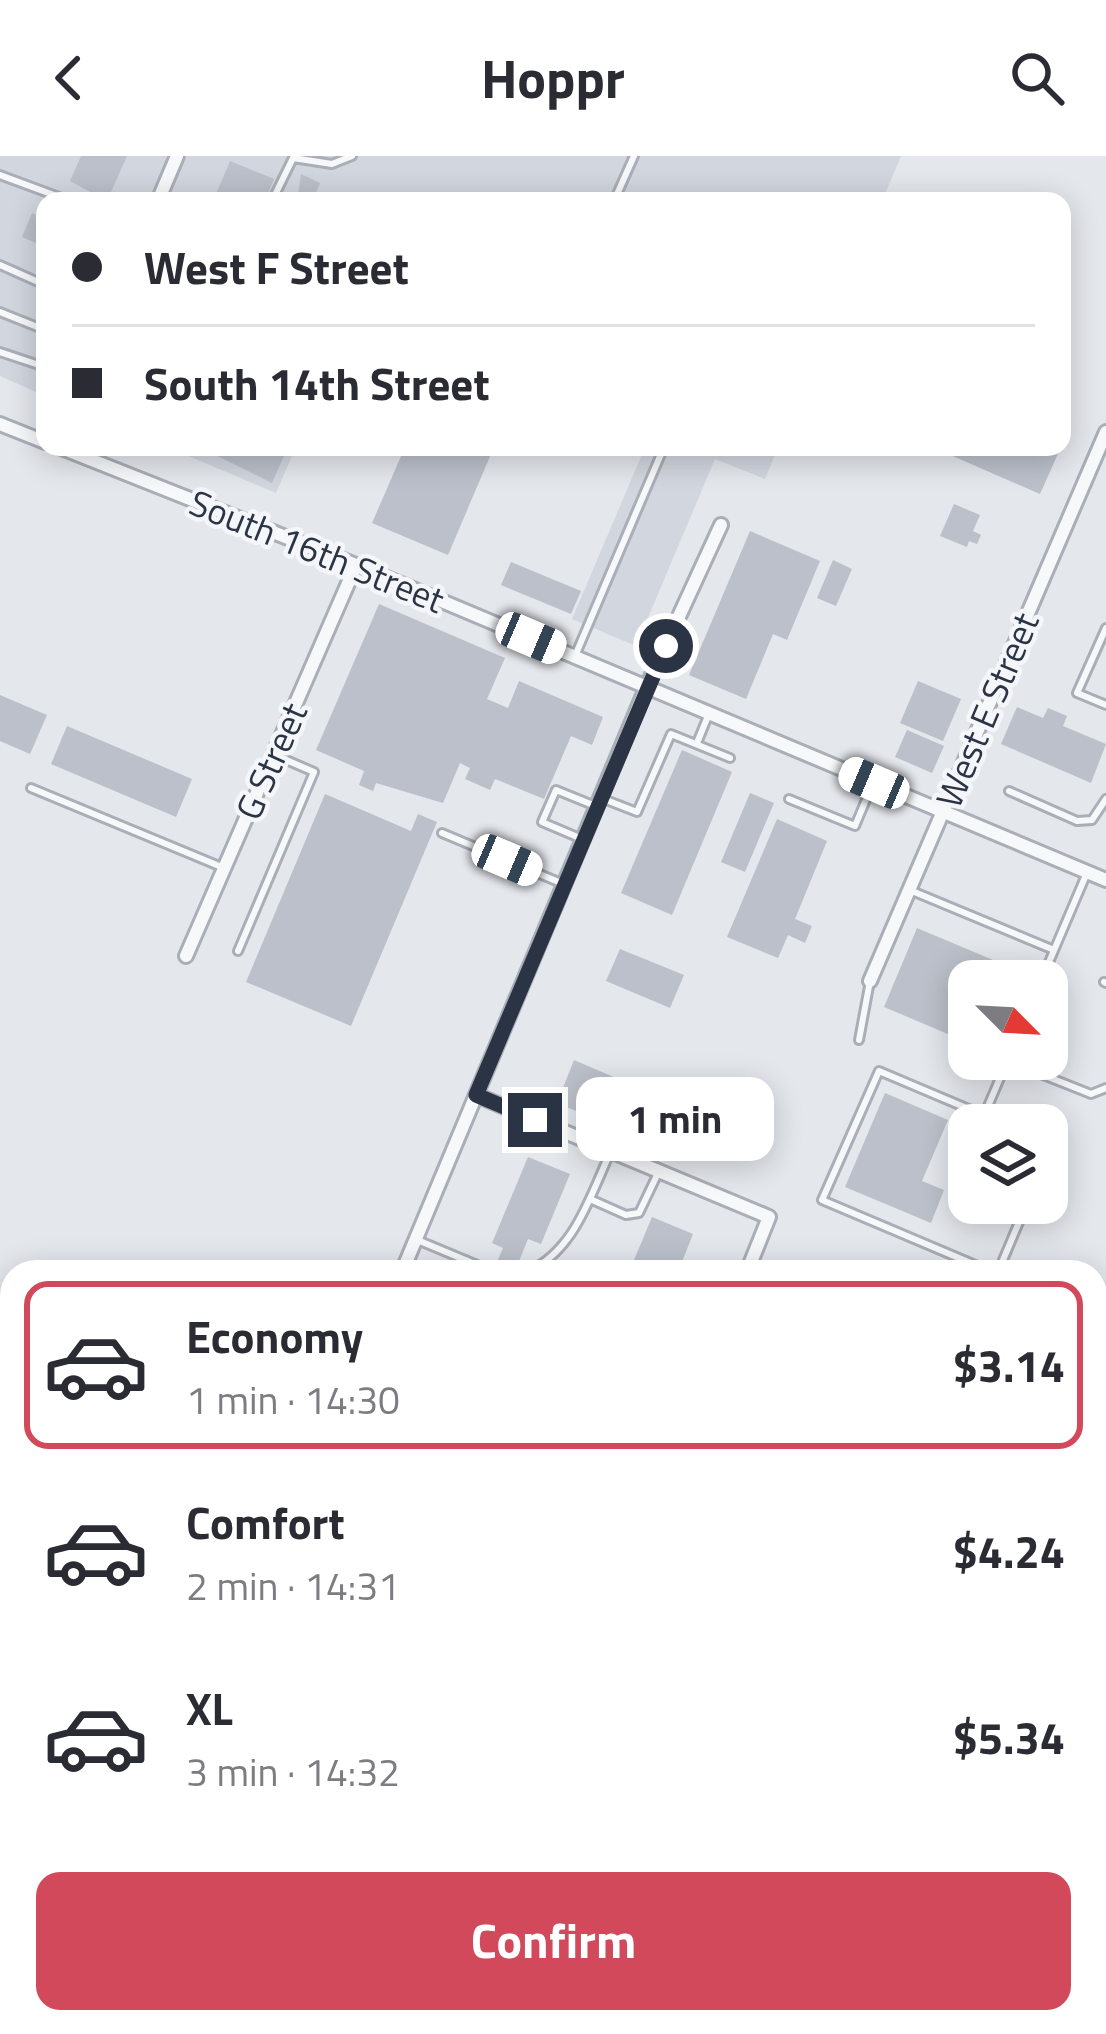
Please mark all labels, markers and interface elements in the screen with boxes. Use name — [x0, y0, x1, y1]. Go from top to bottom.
text: Hoppr — [481, 37, 625, 119]
icon: back — [36, 45, 102, 111]
icon: search — [1004, 45, 1070, 111]
text: West F Street — [144, 233, 409, 301]
text: South 14th Street — [144, 349, 490, 417]
street label: South 16th Street — [181, 474, 453, 627]
street label: West E Street — [921, 603, 1052, 816]
car — [491, 607, 571, 669]
route start — [639, 619, 693, 673]
street label: G Street — [220, 693, 321, 828]
car — [834, 752, 914, 814]
car — [467, 829, 547, 891]
north arrow — [948, 960, 1068, 1080]
map controls — [948, 960, 1068, 1224]
callout: 1 min — [577, 1078, 775, 1162]
text: 1 min — [628, 1089, 722, 1148]
route end — [508, 1093, 562, 1147]
button: layers — [948, 1104, 1068, 1224]
text: Economy — [186, 1302, 363, 1370]
icon: car — [42, 1311, 150, 1419]
text: $3.14 — [953, 1331, 1065, 1399]
text: 1 min · 14:30 — [186, 1370, 400, 1429]
text: Comfort — [186, 1488, 345, 1556]
icon: car — [42, 1497, 150, 1605]
text: $4.24 — [953, 1517, 1065, 1585]
text: 2 min · 14:31 — [186, 1556, 400, 1615]
text: XL — [186, 1674, 233, 1742]
icon: car — [42, 1683, 150, 1791]
text: $5.34 — [953, 1703, 1065, 1771]
text: 3 min · 14:32 — [186, 1742, 400, 1801]
button: Confirm — [36, 1872, 1071, 2010]

